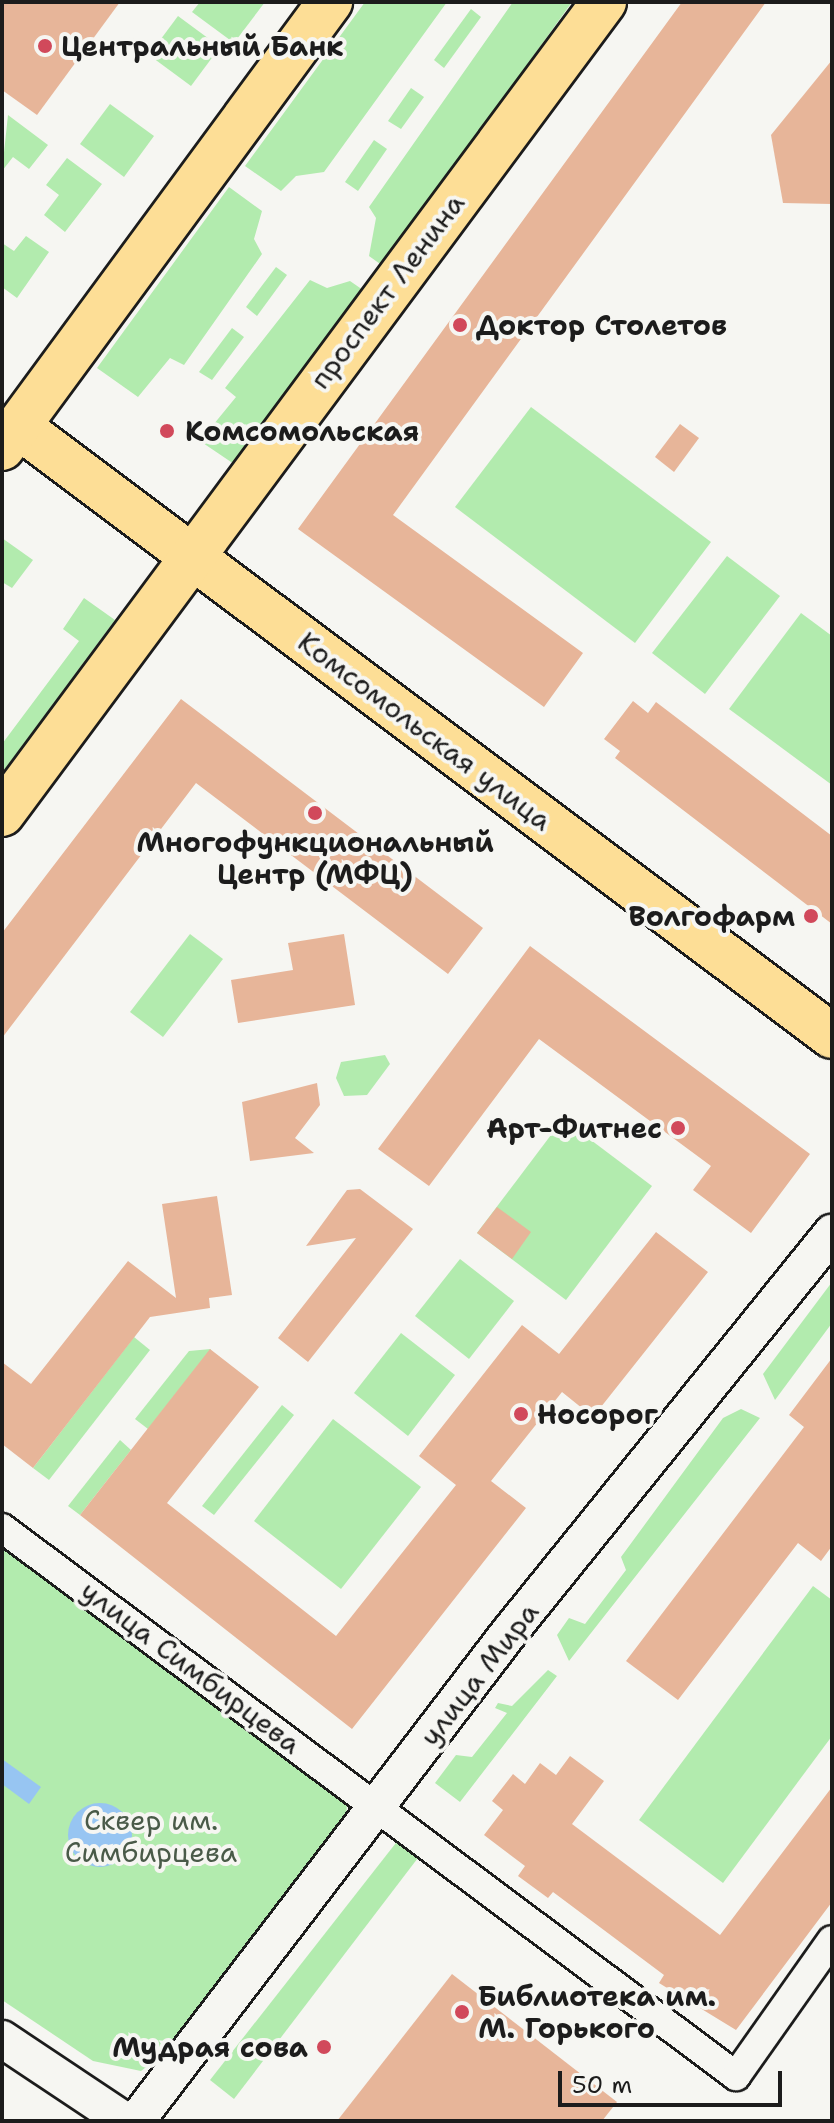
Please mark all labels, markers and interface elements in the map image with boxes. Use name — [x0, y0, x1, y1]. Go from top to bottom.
place label: Центральный Банк — [61, 29, 344, 63]
marker: Центральный Банк — [36, 37, 54, 55]
street label: проспект Ленина — [303, 187, 471, 395]
place label: Доктор Столетов — [476, 308, 727, 342]
marker: Доктор Столетов — [451, 316, 469, 334]
place label: Комсомольская — [185, 414, 419, 448]
marker: Комсомольская — [156, 420, 178, 442]
street label: Комсомольская улица — [292, 625, 558, 837]
marker: Многофункциональный Центр (МФЦ) — [306, 804, 324, 822]
place label: Многофункциональный Центр (МФЦ) — [136, 825, 494, 891]
place label: Волгофарм — [629, 899, 795, 933]
marker: Волгофарм — [802, 907, 820, 925]
place label: Арт-Фитнес — [486, 1111, 662, 1145]
marker: Арт-Фитнес — [669, 1119, 687, 1137]
place label: Носорог — [537, 1397, 658, 1431]
marker: Носорог — [512, 1405, 530, 1423]
street label: улица Симбирцева — [74, 1573, 308, 1761]
street label: улица Мира — [413, 1596, 545, 1752]
park label: Сквер им. Симбирцева — [65, 1803, 237, 1869]
place label: Библиотека им. М. Горького — [478, 1979, 716, 2045]
marker: Библиотека им. М. Горького — [453, 2003, 471, 2021]
place label: Мудрая сова — [112, 2030, 308, 2064]
marker: Мудрая сова — [315, 2038, 333, 2056]
scale bar — [562, 2055, 786, 2105]
text: 50 m — [572, 2069, 632, 2101]

